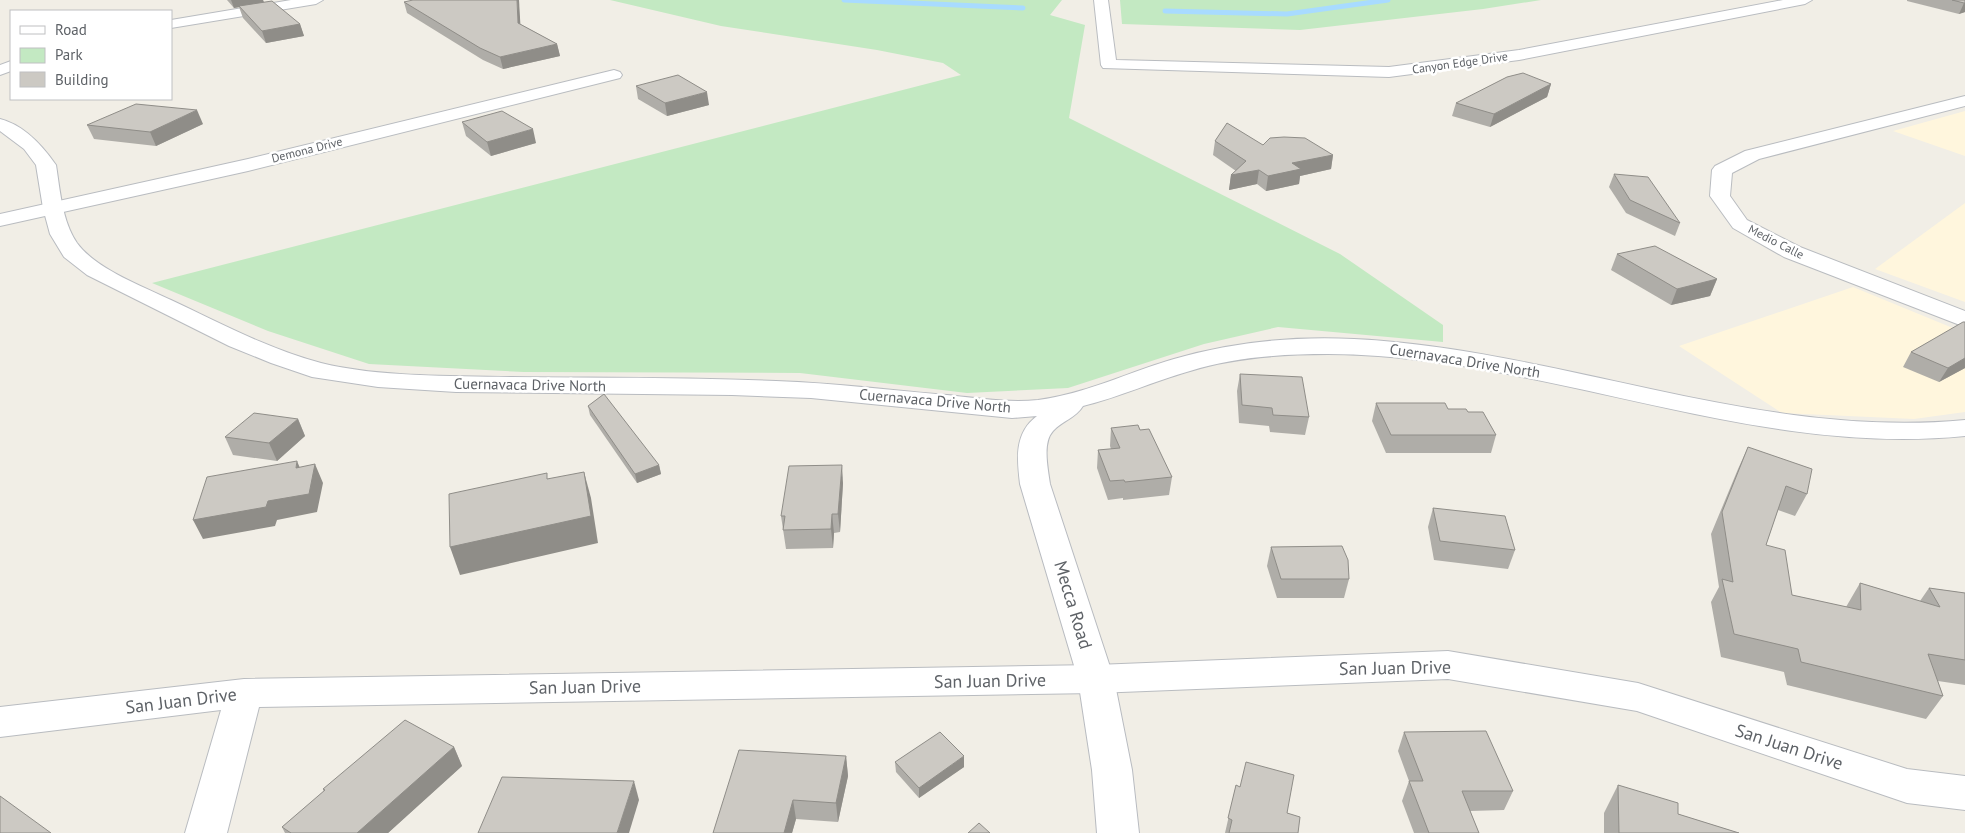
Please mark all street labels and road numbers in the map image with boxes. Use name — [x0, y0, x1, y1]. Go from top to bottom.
street label: Canyon Edge Drive — [1411, 48, 1509, 77]
street label: Demona Drive — [270, 133, 344, 166]
street label: Medio Calle — [1746, 221, 1807, 262]
street label: Cuernavaca Drive North — [1388, 339, 1542, 382]
street label: Cuernavaca Drive North — [454, 374, 606, 395]
street label: Cuernavaca Drive North — [858, 384, 1012, 417]
street label: Mecca Road — [1049, 558, 1098, 652]
street label: San Juan Drive — [1339, 655, 1451, 680]
street label: San Juan Drive — [934, 668, 1046, 693]
street label: San Juan Drive — [529, 674, 641, 699]
street label: San Juan Drive — [124, 682, 238, 719]
street label: San Juan Drive — [1732, 718, 1846, 775]

